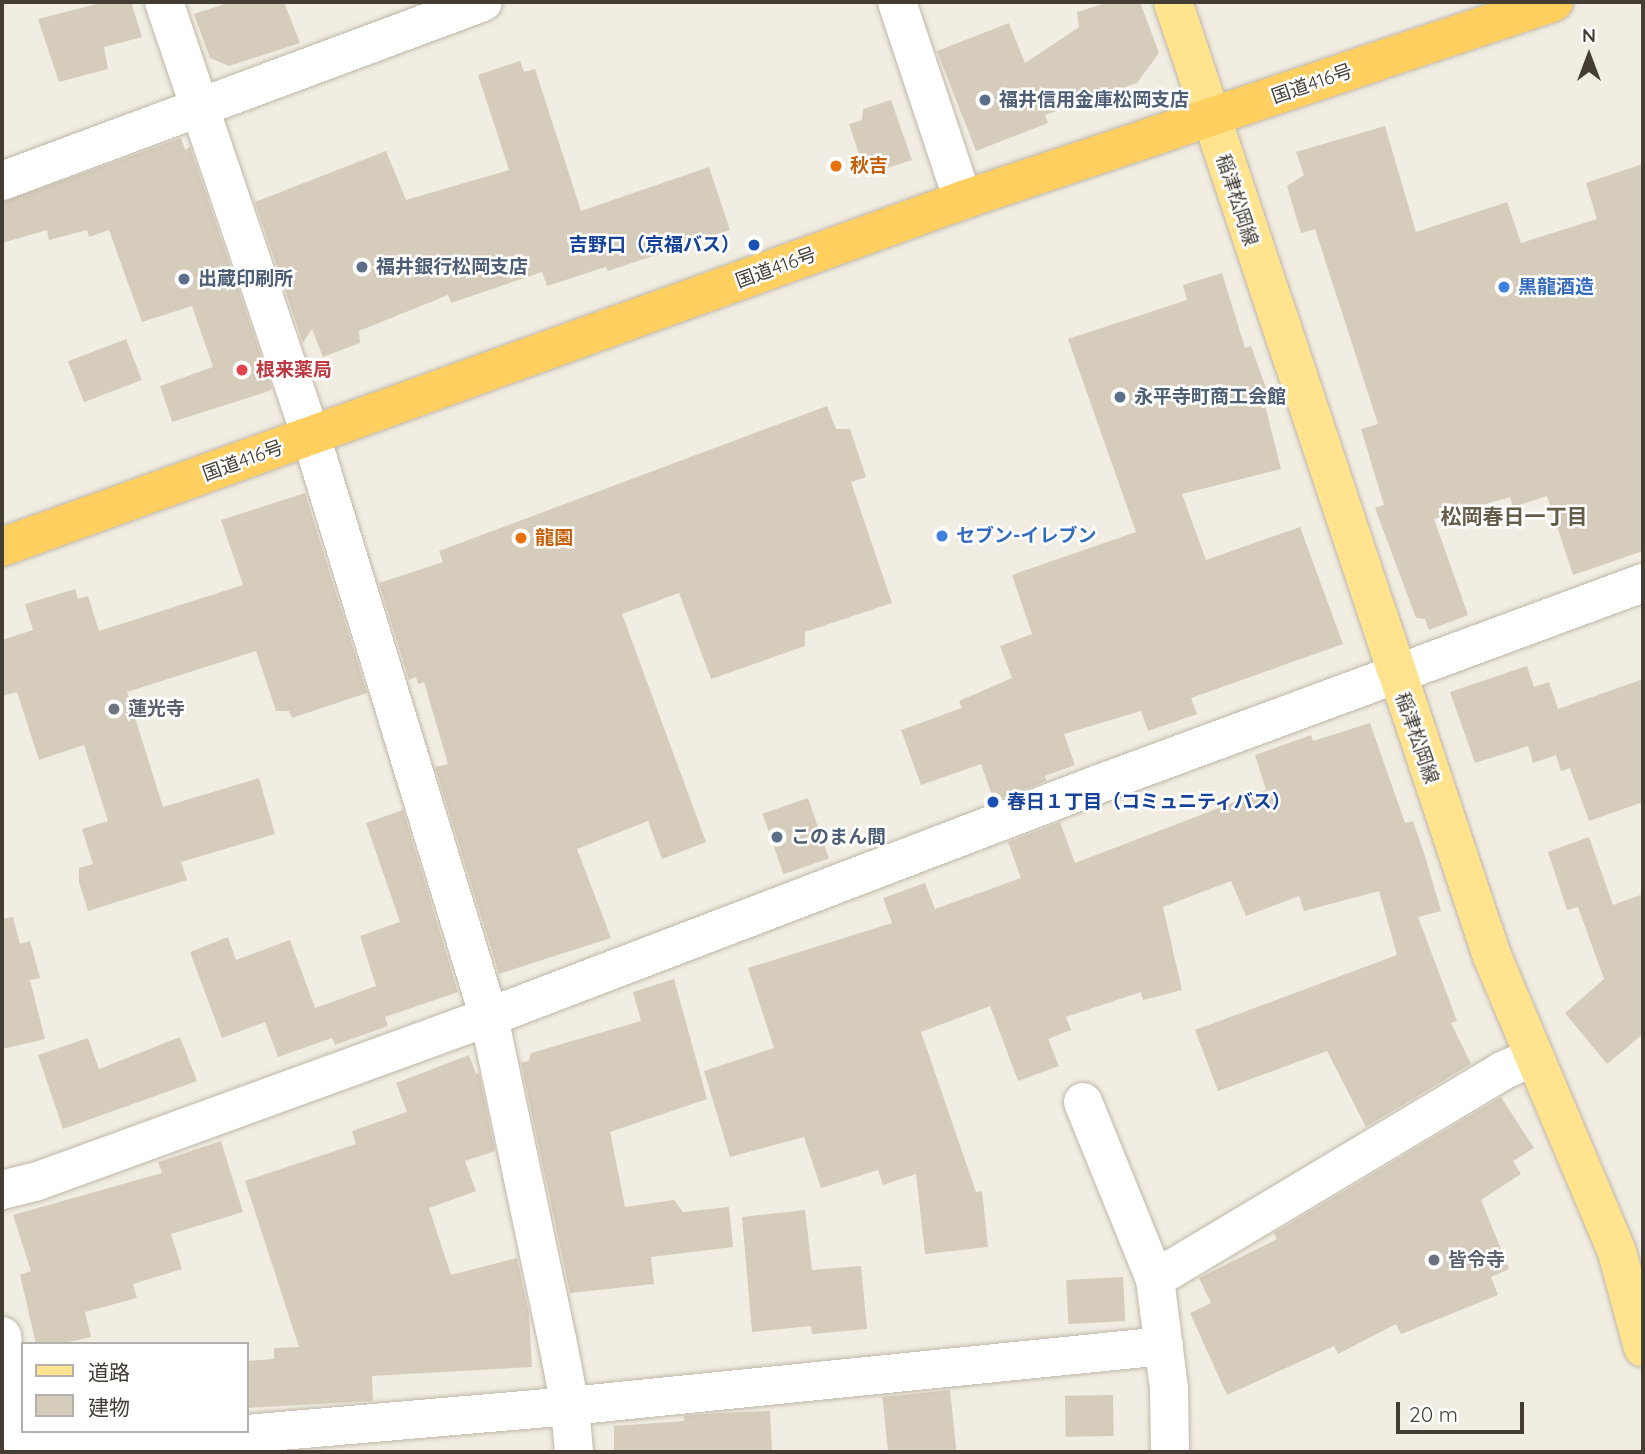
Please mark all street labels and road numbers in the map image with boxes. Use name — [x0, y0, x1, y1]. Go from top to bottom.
street label: 国道416号 — [1269, 60, 1355, 108]
street label: 稲津松岡線 — [1211, 151, 1263, 249]
street label: 国道416号 — [733, 243, 819, 293]
street label: 国道416号 — [200, 436, 286, 486]
street label: 稲津松岡線 — [1391, 689, 1443, 787]

